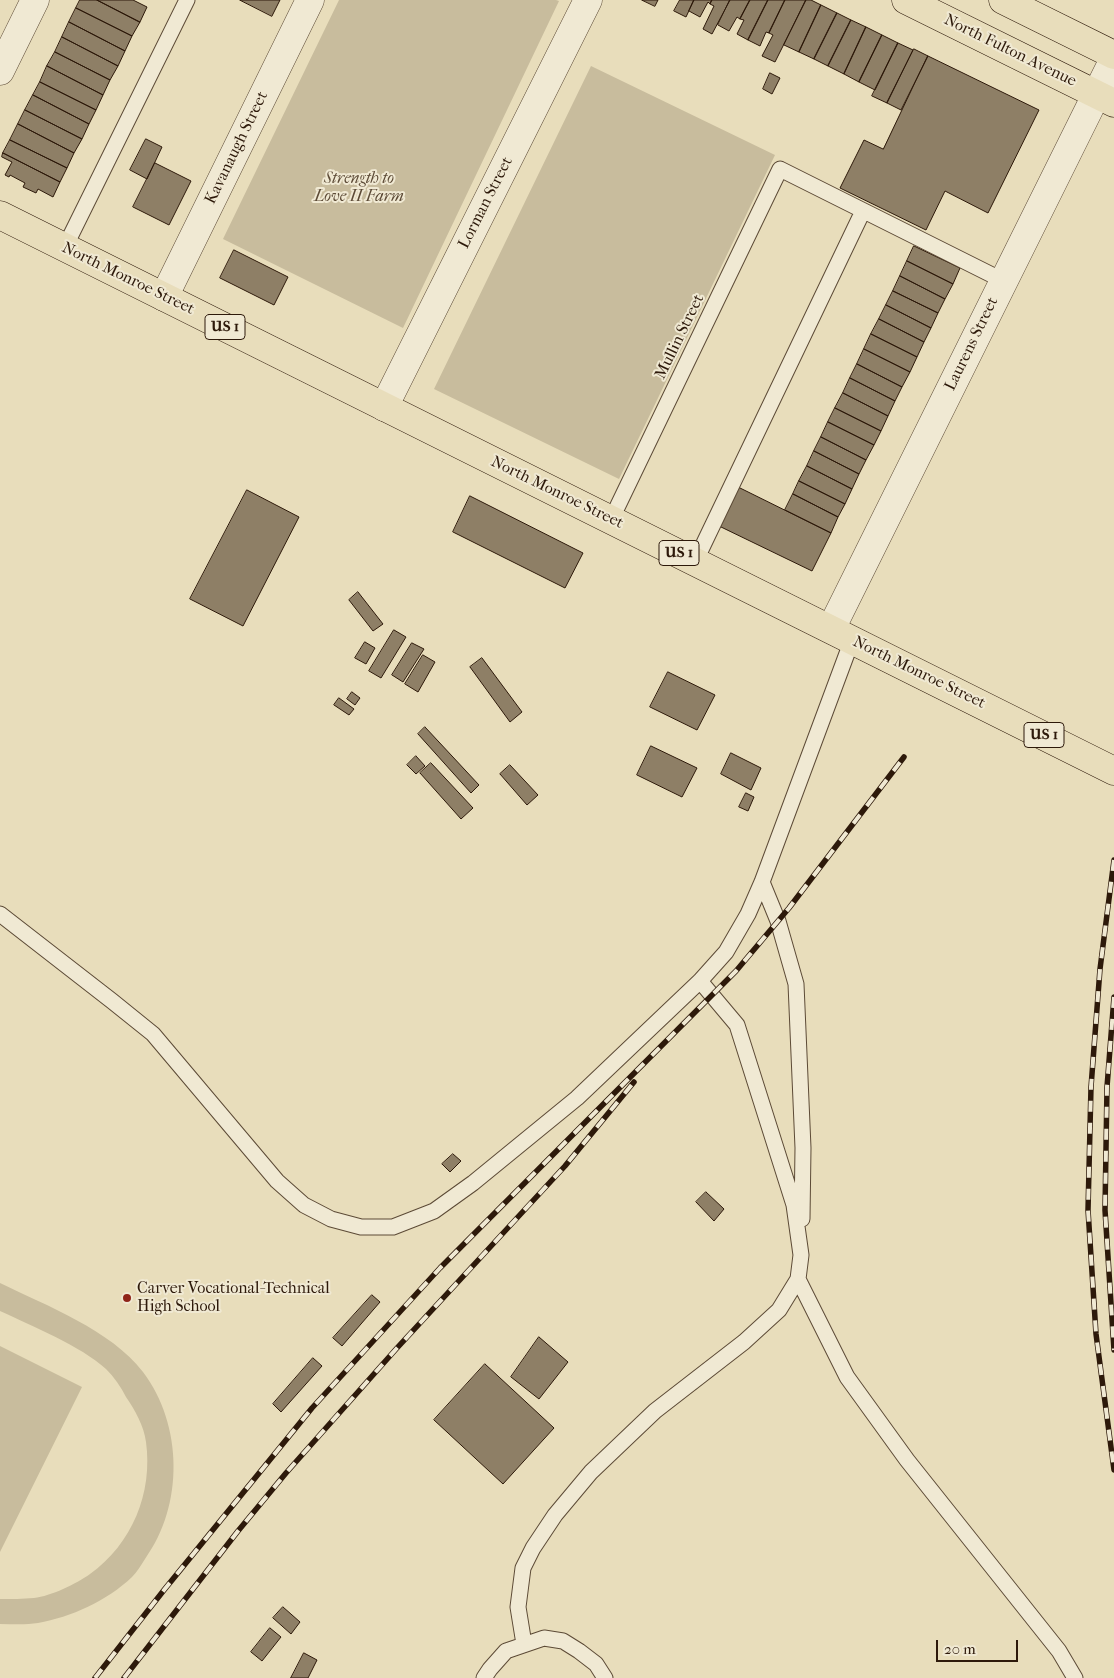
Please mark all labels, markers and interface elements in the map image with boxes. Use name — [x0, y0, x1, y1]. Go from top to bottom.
street label: North Fulton Avenue — [941, 11, 1079, 91]
street label: Kavanaugh Street — [201, 88, 273, 208]
street label: Lorman Street — [455, 154, 517, 252]
park label: Strength to Love II Farm — [314, 169, 404, 207]
street label: North Monroe Street — [59, 239, 197, 319]
street label: Mullin Street — [651, 291, 709, 383]
street label: Laurens Street — [941, 294, 1003, 394]
road number: US 1 — [205, 314, 245, 340]
street label: North Monroe Street — [488, 453, 626, 533]
road number: US 1 — [659, 540, 699, 566]
street label: North Monroe Street — [850, 633, 988, 713]
road number: US 1 — [1024, 722, 1064, 748]
place label: Carver Vocational-Technical High School — [137, 1279, 330, 1317]
marker: Carver Vocational-Technical High School — [121, 1292, 133, 1304]
scale bar — [939, 1630, 1022, 1662]
text: 20 m — [944, 1640, 976, 1658]

